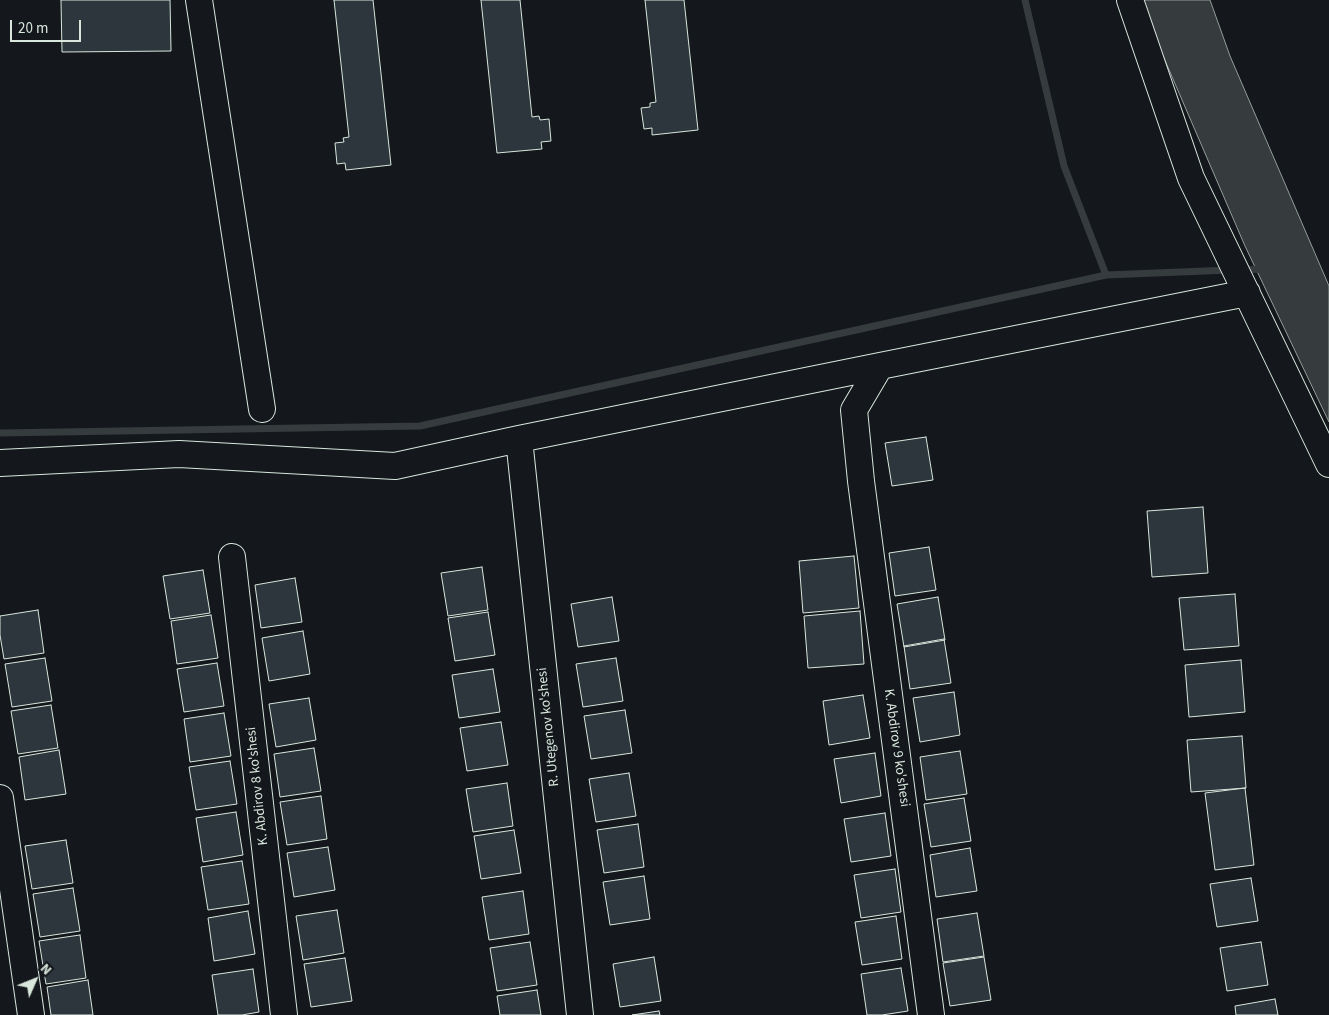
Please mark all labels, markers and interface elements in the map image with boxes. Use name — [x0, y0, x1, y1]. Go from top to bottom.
scale bar — [12, 10, 84, 42]
text: 20 m — [18, 18, 48, 39]
street label: R. Utegenov ko'shesi — [534, 667, 564, 787]
street label: K. Abdirov 9 ko'shesi — [879, 688, 913, 808]
street label: K. Abdirov 8 ko'shesi — [243, 726, 273, 846]
north arrow — [10, 955, 60, 1005]
text: N — [35, 959, 56, 980]

